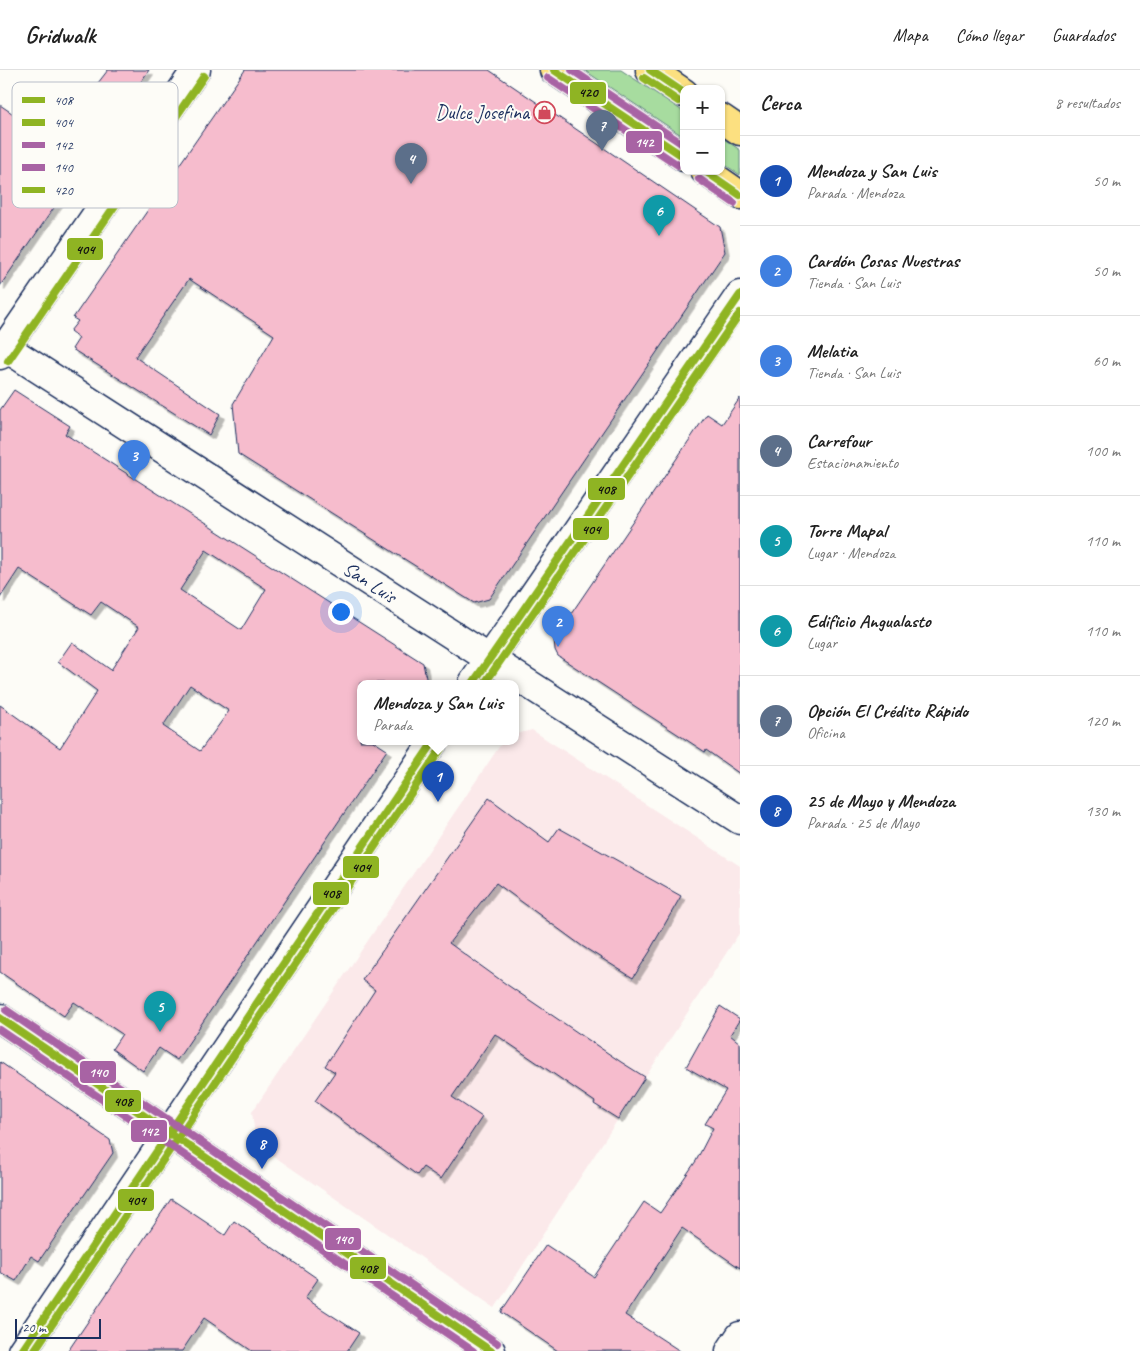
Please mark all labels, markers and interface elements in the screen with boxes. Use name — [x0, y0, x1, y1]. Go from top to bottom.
text: Gridwalk — [25, 20, 95, 50]
text: Mapa — [893, 24, 928, 46]
text: Cómo llegar — [956, 24, 1024, 46]
text: Guardados — [1052, 24, 1115, 46]
line badge: 420 — [569, 81, 607, 105]
legend — [12, 82, 178, 208]
text: 420 — [579, 84, 599, 101]
map controls — [680, 85, 725, 175]
button: + — [680, 85, 725, 130]
text: Cerca — [760, 90, 801, 116]
text: 408 — [54, 92, 75, 109]
text: 8 resultados — [1055, 93, 1120, 113]
place label: Dulce Josefina — [435, 100, 531, 125]
shop icon: Dulce Josefina — [533, 100, 557, 124]
pin: 7 — [586, 110, 618, 151]
text: 404 — [54, 114, 75, 131]
line badge: 142 — [625, 130, 663, 154]
button: − — [680, 130, 725, 175]
text: 142 — [635, 134, 655, 151]
text: 142 — [54, 137, 75, 154]
pin: 4 — [395, 143, 427, 184]
text: 140 — [54, 159, 75, 176]
text: Mendoza y San Luis — [807, 159, 937, 183]
text: 1 — [772, 171, 780, 191]
text: 50 m — [1093, 171, 1120, 191]
text: 420 — [54, 182, 75, 199]
text: Parada · Mendoza — [807, 183, 904, 203]
pin: 6 — [643, 195, 675, 236]
line badge: 404 — [66, 237, 104, 261]
text: 404 — [76, 241, 96, 258]
text: Cardón Cosas Nuestras — [807, 249, 959, 273]
text: 2 — [772, 261, 780, 281]
text: 50 m — [1093, 261, 1120, 281]
text: Tienda · San Luis — [807, 273, 900, 293]
text: Melatia — [807, 339, 857, 363]
text: 3 — [772, 351, 780, 371]
text: 60 m — [1093, 351, 1120, 371]
text: Tienda · San Luis — [807, 363, 900, 383]
text: Carrefour — [807, 429, 871, 453]
pin: 3 — [118, 440, 150, 481]
text: 4 — [772, 441, 780, 461]
text: 100 m — [1086, 441, 1120, 461]
text: Estacionamiento — [807, 453, 898, 473]
line badge: 408 — [587, 477, 626, 501]
text: 408 — [597, 481, 617, 498]
line badge: 404 — [572, 517, 610, 541]
text: Torre Mapal — [807, 519, 886, 543]
text: 404 — [582, 521, 602, 538]
text: 5 — [773, 531, 779, 551]
text: 110 m — [1086, 531, 1120, 551]
text: Lugar · Mendoza — [807, 543, 895, 563]
street label: San Luis — [338, 556, 403, 610]
your location — [328, 599, 354, 625]
pin: 2 — [542, 606, 574, 647]
text: Edificio Angualasto — [807, 609, 931, 633]
text: 6 — [772, 621, 780, 641]
text: 110 m — [1086, 621, 1120, 641]
text: Lugar — [807, 633, 837, 653]
popup — [357, 680, 519, 745]
text: Mendoza y San Luis — [373, 691, 503, 715]
text: Opción El Crédito Rápido — [807, 699, 968, 723]
text: 7 — [772, 711, 780, 731]
text: 120 m — [1086, 711, 1120, 731]
text: Parada — [373, 715, 412, 735]
text: Oficina — [807, 723, 845, 743]
pin: 1 — [422, 761, 454, 802]
text: 25 de Mayo y Mendoza — [807, 789, 955, 813]
text: 8 — [772, 801, 780, 821]
text: 130 m — [1086, 801, 1120, 821]
text: Parada · 25 de Mayo — [807, 813, 919, 833]
line badge: 404 — [342, 855, 380, 879]
text: 404 — [352, 859, 372, 876]
line badge: 408 — [312, 881, 350, 906]
text: 408 — [322, 885, 342, 902]
pin: 5 — [144, 991, 176, 1032]
line badge: 140 — [79, 1060, 117, 1084]
text: 140 — [89, 1064, 109, 1081]
line badge: 408 — [104, 1089, 142, 1113]
text: 408 — [114, 1093, 134, 1110]
line badge: 142 — [130, 1119, 168, 1143]
text: 142 — [140, 1123, 160, 1140]
pin: 8 — [246, 1128, 278, 1169]
line badge: 404 — [117, 1188, 155, 1212]
text: 404 — [127, 1192, 147, 1209]
line badge: 140 — [324, 1227, 362, 1251]
text: 140 — [334, 1231, 354, 1248]
line badge: 408 — [349, 1256, 387, 1280]
text: 408 — [359, 1260, 379, 1277]
scale bar — [15, 1316, 101, 1339]
text: 20 m — [22, 1319, 46, 1336]

